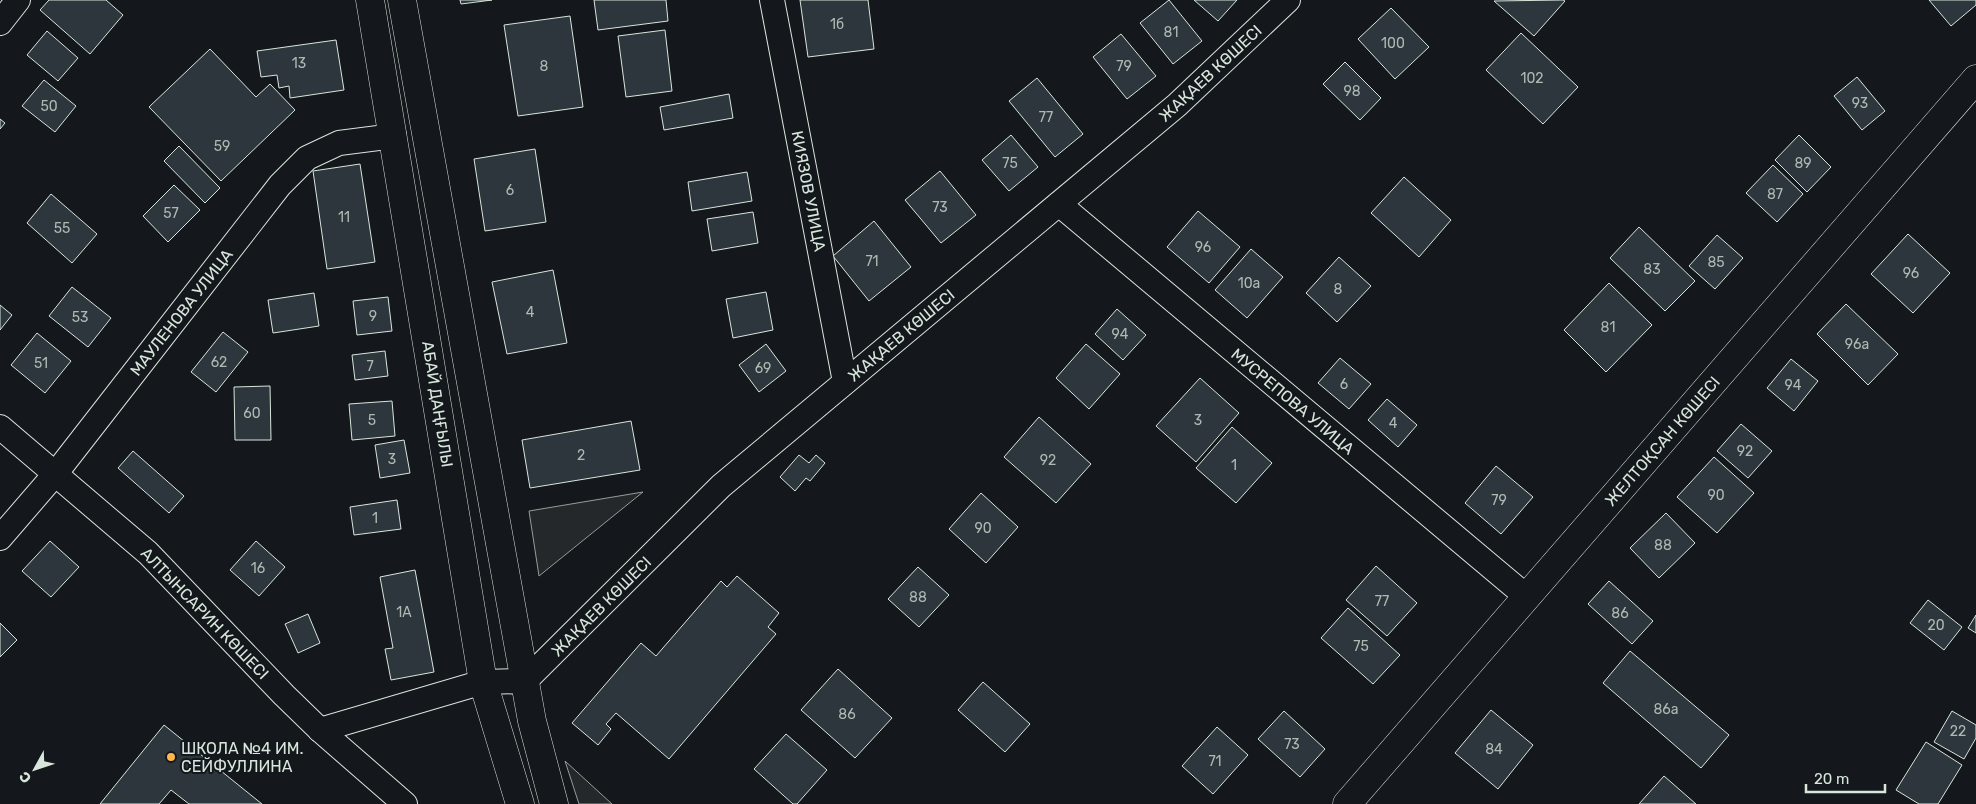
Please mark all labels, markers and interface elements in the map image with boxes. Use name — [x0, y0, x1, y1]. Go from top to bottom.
house number: 1б — [830, 16, 844, 33]
street label: ЖАҚАЕВ КӨШЕСІ — [1155, 21, 1266, 126]
house number: 81 — [1164, 24, 1178, 41]
house number: 100 — [1381, 35, 1405, 52]
house number: 13 — [292, 55, 306, 72]
house number: 8 — [540, 58, 549, 75]
house number: 79 — [1116, 58, 1132, 75]
house number: 102 — [1520, 70, 1544, 87]
house number: 98 — [1343, 83, 1361, 100]
house number: 93 — [1852, 95, 1868, 112]
house number: 50 — [40, 98, 58, 115]
house number: 77 — [1039, 109, 1053, 126]
street label: КИЯЗОВ УЛИЦА — [787, 129, 830, 253]
house number: 59 — [214, 138, 230, 155]
house number: 75 — [1002, 155, 1018, 172]
house number: 89 — [1794, 155, 1812, 172]
house number: 6 — [506, 182, 514, 199]
house number: 87 — [1767, 186, 1783, 203]
house number: 73 — [932, 199, 948, 216]
house number: 57 — [163, 205, 179, 222]
house number: 11 — [338, 209, 350, 226]
house number: 55 — [54, 220, 70, 237]
house number: 96 — [1195, 239, 1211, 256]
street label: МАУЛЕНОВА УЛИЦА — [126, 245, 237, 379]
house number: 71 — [865, 253, 879, 270]
house number: 85 — [1707, 254, 1725, 271]
house number: 83 — [1643, 261, 1661, 278]
house number: 96 — [1903, 265, 1919, 282]
house number: 10а — [1238, 275, 1260, 292]
house number: 8 — [1334, 281, 1343, 298]
street label: ЖАҚАЕВ КӨШЕСІ — [844, 285, 959, 386]
house number: 4 — [526, 304, 535, 321]
house number: 9 — [369, 308, 377, 325]
house number: 53 — [72, 309, 88, 326]
house number: 81 — [1601, 319, 1615, 336]
house number: 94 — [1112, 326, 1129, 343]
house number: 96а — [1845, 336, 1869, 353]
street label: АБАЙ ДАҢҒЫЛЫ — [418, 340, 457, 469]
street label: МУСРЕПОВА УЛИЦА — [1227, 344, 1358, 459]
house number: 62 — [211, 354, 227, 371]
house number: 51 — [34, 355, 48, 372]
house number: 7 — [366, 358, 374, 375]
house number: 69 — [755, 360, 771, 377]
street label: ЖЕЛТОҚСАН КӨШЕСІ — [1601, 373, 1724, 510]
house number: 6 — [1340, 376, 1348, 393]
house number: 94 — [1785, 377, 1802, 394]
house number: 60 — [243, 405, 261, 422]
house number: 5 — [368, 412, 376, 429]
house number: 3 — [1194, 412, 1202, 429]
house number: 4 — [1389, 415, 1398, 432]
house number: 92 — [1737, 443, 1753, 460]
house number: 2 — [577, 447, 585, 464]
house number: 3 — [388, 451, 396, 468]
house number: 92 — [1040, 452, 1056, 469]
house number: 1 — [1231, 457, 1237, 474]
house number: 90 — [1707, 487, 1725, 504]
house number: 79 — [1491, 492, 1507, 509]
house number: 1 — [372, 510, 378, 527]
house number: 90 — [974, 520, 992, 537]
house number: 88 — [1654, 537, 1672, 554]
street label: АЛТЫНСАРИН КӨШЕСІ — [137, 544, 273, 683]
street label: ЖАҚАЕВ КӨШЕСІ — [547, 552, 655, 660]
house number: 16 — [251, 560, 265, 577]
house number: 88 — [909, 589, 927, 606]
house number: 77 — [1375, 593, 1389, 610]
house number: 1А — [396, 604, 412, 621]
house number: 86 — [1611, 605, 1629, 622]
house number: 20 — [1927, 617, 1945, 634]
house number: 75 — [1353, 638, 1369, 655]
house number: 86а — [1653, 701, 1679, 718]
house number: 86 — [838, 706, 856, 723]
house number: 22 — [1950, 723, 1966, 740]
house number: 73 — [1284, 736, 1300, 753]
place label: ШКОЛА №4 ИМ. СЕЙФУЛЛИНА — [181, 739, 303, 776]
house number: 84 — [1485, 741, 1503, 758]
north arrow — [10, 744, 60, 794]
marker: ШКОЛА №4 ИМ. СЕЙФУЛЛИНА — [165, 751, 177, 763]
house number: 71 — [1208, 753, 1222, 770]
scale bar — [1806, 762, 1885, 794]
text: С — [16, 768, 35, 786]
text: 20 m — [1814, 770, 1849, 788]

